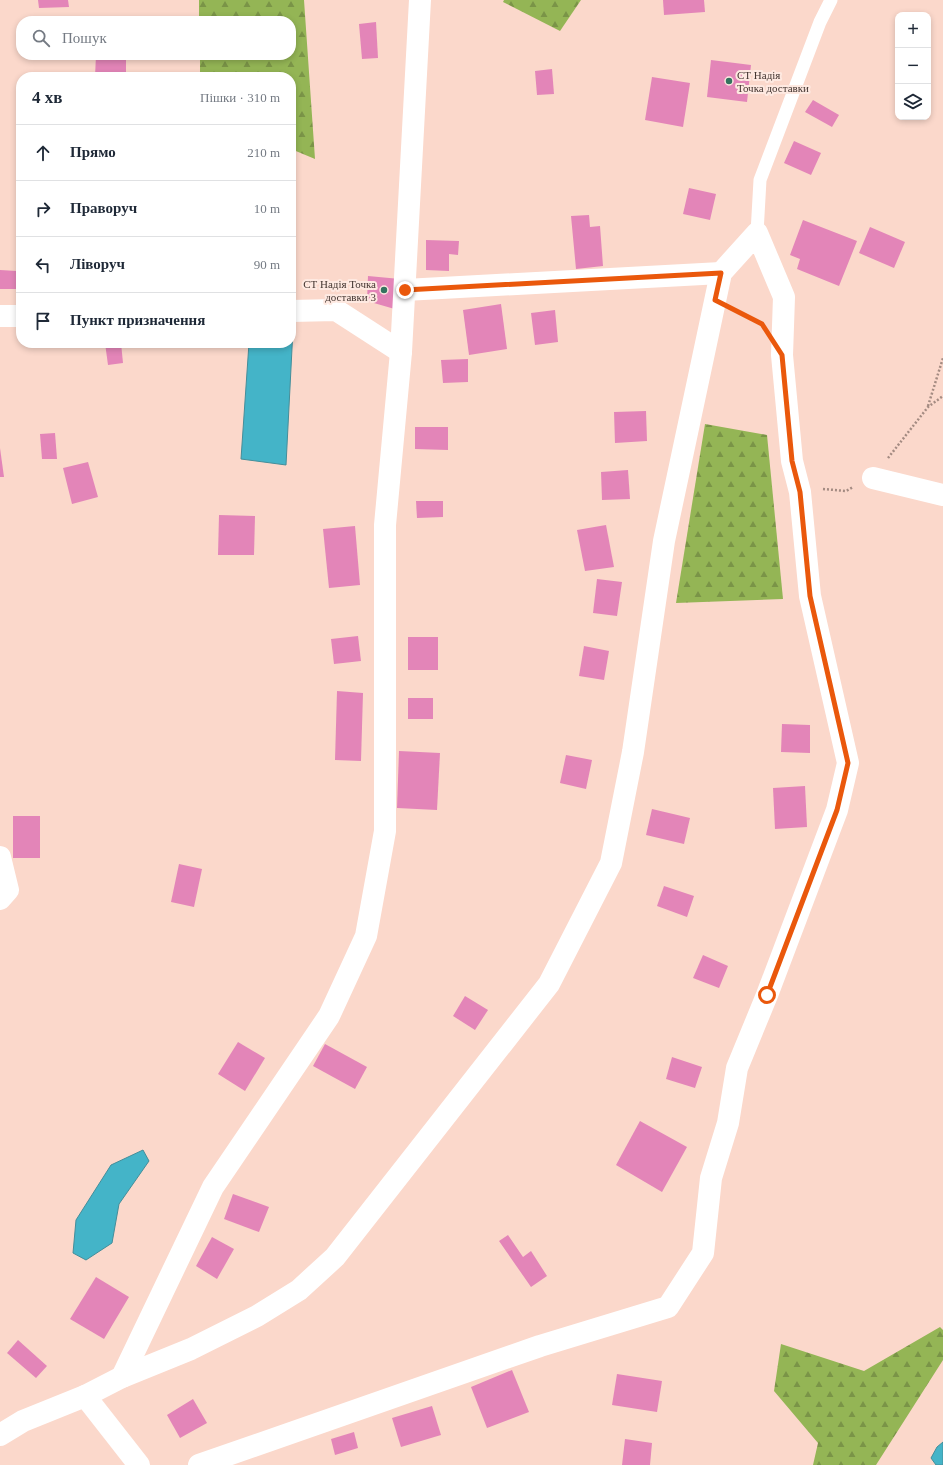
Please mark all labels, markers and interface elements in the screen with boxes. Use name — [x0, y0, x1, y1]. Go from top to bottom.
map controls — [895, 12, 931, 120]
button: + — [895, 12, 931, 48]
search box — [16, 16, 296, 60]
icon: search — [30, 27, 52, 49]
text: Пошук — [62, 30, 107, 46]
button: − — [895, 48, 931, 84]
place label: СТ Надія Точка доставки — [737, 69, 809, 94]
marker: СТ Надія Точка доставки — [724, 76, 734, 86]
button: layers — [895, 84, 931, 120]
text: 4 хв — [32, 88, 62, 107]
text: Пішки · 310 m — [200, 90, 280, 105]
icon: ahead — [32, 142, 54, 164]
text: Прямо — [70, 144, 116, 160]
text: 210 m — [247, 145, 280, 160]
icon: right — [32, 198, 54, 220]
text: Праворуч — [70, 200, 137, 216]
text: 10 m — [254, 201, 280, 216]
icon: left — [32, 254, 54, 276]
text: Ліворуч — [70, 256, 125, 272]
text: 90 m — [254, 257, 280, 272]
place label: СТ Надія Точка доставки 3 — [303, 278, 376, 303]
route end — [396, 281, 414, 299]
marker: СТ Надія Точка доставки 3 — [379, 285, 389, 295]
icon: arrive — [32, 310, 54, 332]
text: Пункт призначення — [70, 312, 205, 328]
route start — [758, 986, 776, 1004]

